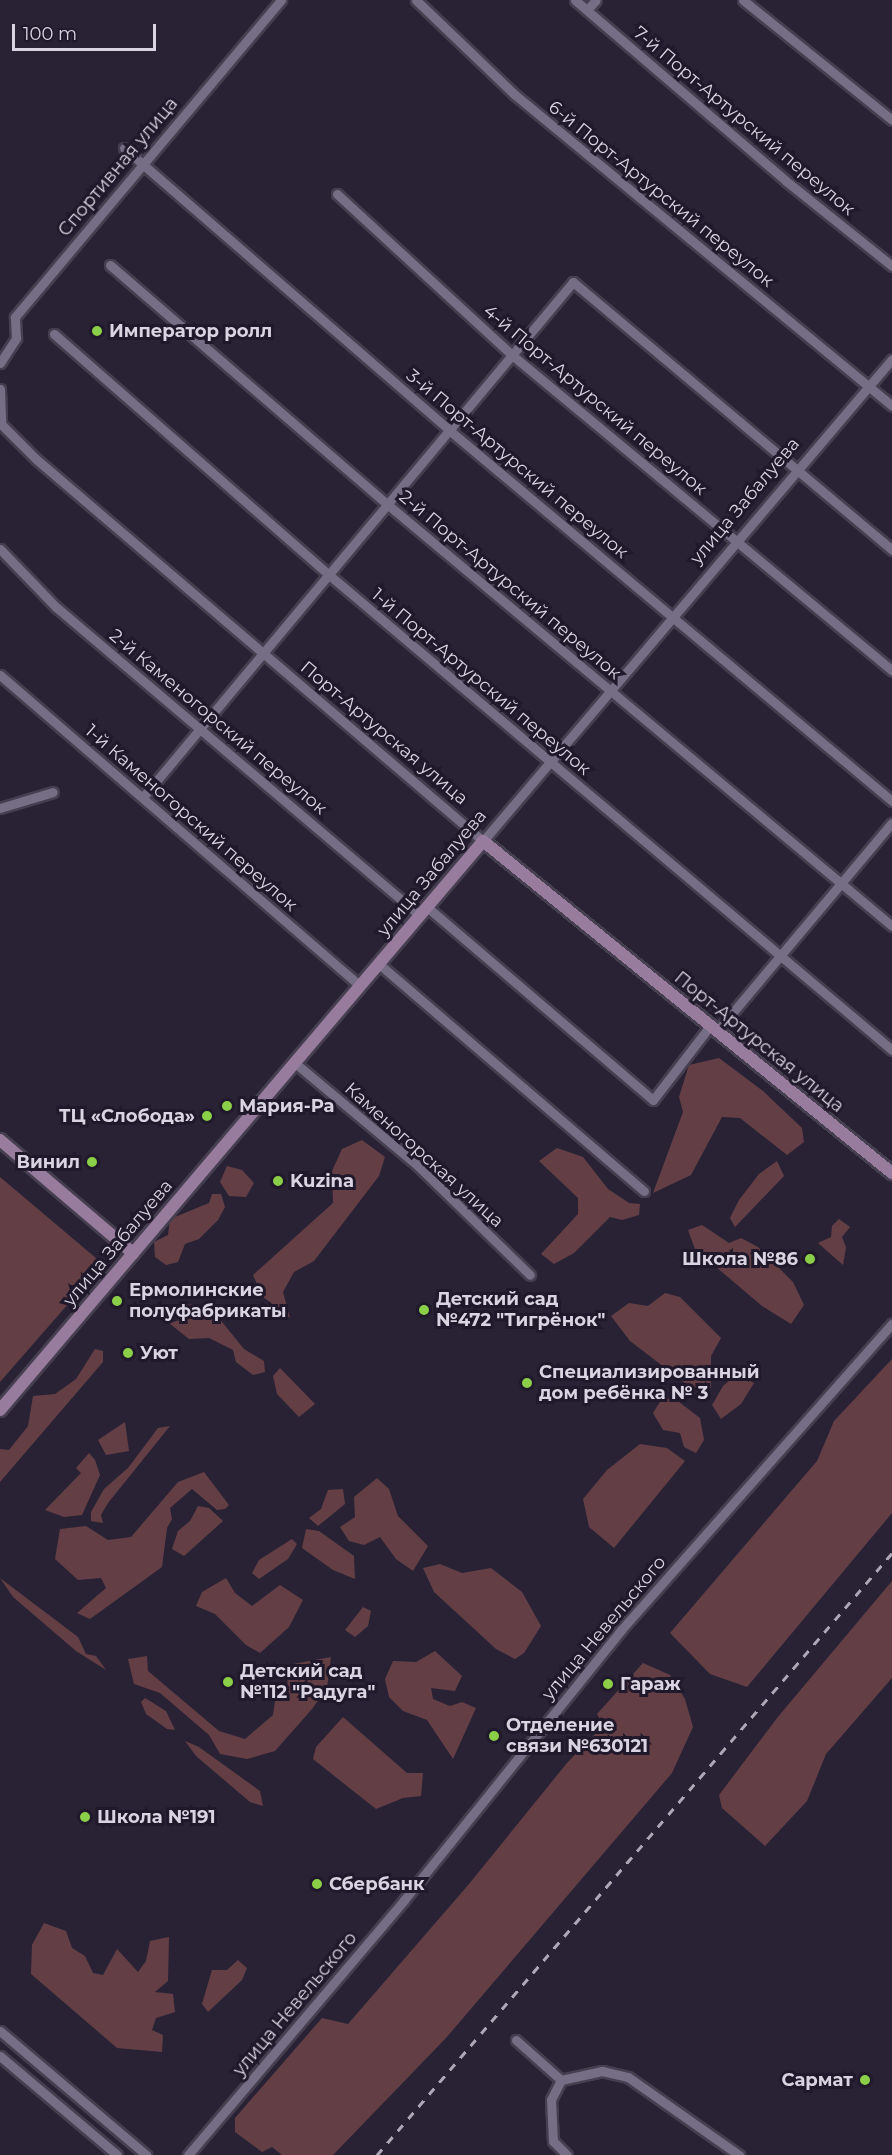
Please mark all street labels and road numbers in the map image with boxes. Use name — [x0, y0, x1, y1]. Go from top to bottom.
street label: 7-й Порт-Артурский переулок — [629, 22, 859, 220]
street label: Спортивная улица — [54, 93, 182, 241]
street label: 6-й Порт-Артурский переулок — [544, 96, 778, 292]
street label: 4-й Порт-Артурский переулок — [479, 300, 711, 500]
street label: 3-й Порт-Артурский переулок — [402, 365, 632, 563]
street label: улица Забалуева — [686, 433, 804, 569]
street label: 2-й Порт-Артурский переулок — [395, 486, 625, 684]
street label: 1-й Порт-Артурский переулок — [367, 584, 595, 780]
street label: 2-й Каменогорский переулок — [105, 625, 331, 819]
street label: Порт-Артурская улица — [296, 657, 472, 809]
street label: 1-й Каменогорский переулок — [81, 720, 301, 916]
street label: улица Забалуева — [373, 805, 491, 941]
street label: Порт-Артурская улица — [670, 967, 848, 1117]
street label: Каменогорская улица — [340, 1078, 508, 1232]
street label: улица Забалуева — [59, 1175, 177, 1311]
street label: улица Невельского — [537, 1552, 671, 1704]
street label: улица Невельского — [228, 1928, 362, 2080]

